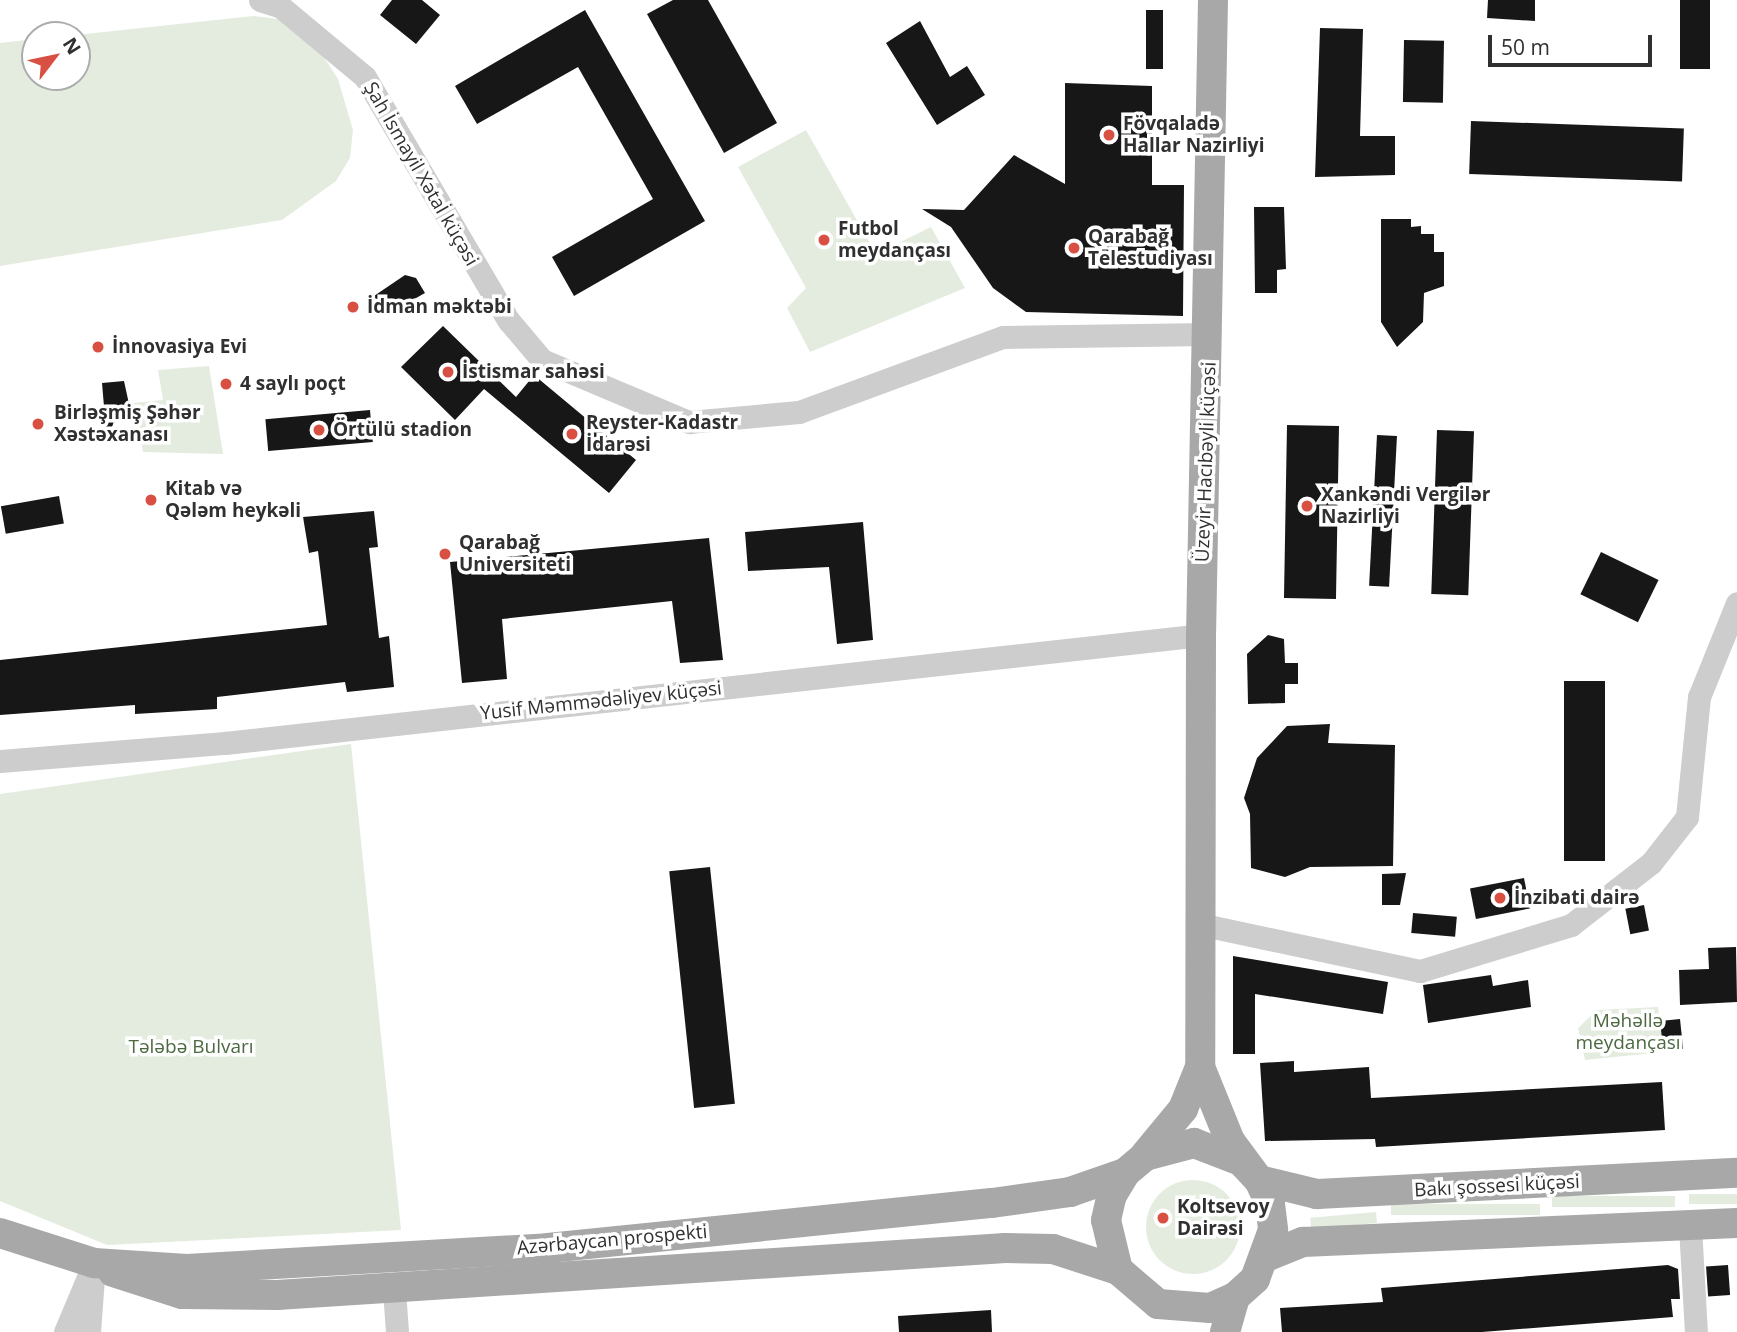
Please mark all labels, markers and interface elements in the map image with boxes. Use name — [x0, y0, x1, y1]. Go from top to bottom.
north arrow — [21, 21, 91, 91]
scale bar — [1492, 21, 1656, 65]
text: N — [57, 32, 87, 59]
text: 50 m — [1501, 33, 1550, 61]
street label: Şah İsmayil Xətaİ küçəsi — [359, 78, 483, 270]
place label: Fövqaladə Hallar Nazirliyi — [1123, 113, 1264, 157]
marker: Fövqaladə Hallar Nazirliyi — [1101, 127, 1117, 143]
place label: Futbol meydançası — [838, 218, 951, 262]
place label: Qarabağ Telestudiyası — [1088, 226, 1213, 270]
marker: Futbol meydançası — [816, 232, 832, 248]
marker: Qarabağ Telestudiyası — [1066, 240, 1082, 256]
place label: İdman məktəbi — [367, 296, 512, 318]
marker: İdman məktəbi — [345, 299, 361, 315]
place label: İnnovasiya Evi — [112, 336, 247, 358]
marker: İnnovasiya Evi — [90, 339, 106, 355]
place label: İstismar sahəsi — [462, 361, 605, 383]
street label: Üzeyir Hacıbəyli küçəsi — [1191, 361, 1221, 563]
marker: İstismar sahəsi — [440, 364, 456, 380]
place label: 4 saylı poçt — [240, 373, 346, 395]
marker: 4 saylı poçt — [218, 376, 234, 392]
place label: Birləşmiş Şəhər Xəstəxanası — [54, 402, 201, 446]
place label: Reyster-Kadastr İdarəsi — [586, 412, 738, 456]
marker: Birləşmiş Şəhər Xəstəxanası — [28, 414, 48, 434]
place label: Örtülü stadion — [333, 419, 472, 441]
marker: Örtülü stadion — [311, 422, 327, 438]
marker: Reyster-Kadastr İdarəsi — [564, 426, 580, 442]
place label: Kitab və Qələm heykəli — [165, 478, 301, 522]
place label: Xankəndi Vergilər Nazirliyi — [1321, 484, 1490, 528]
marker: Kitab və Qələm heykəli — [143, 492, 159, 508]
marker: Xankəndi Vergilər Nazirliyi — [1299, 498, 1315, 514]
place label: Qarabağ Universiteti — [459, 532, 571, 576]
marker: Qarabağ Universiteti — [437, 546, 453, 562]
street label: Yusif Məmmədəliyev küçəsi — [479, 677, 723, 725]
place label: İnzibati dairə — [1514, 887, 1639, 909]
marker: İnzibati dairə — [1492, 890, 1508, 906]
park label: Məhəllə meydançası — [1575, 1010, 1681, 1054]
park label: Tələbə Bulvarı — [128, 1036, 254, 1058]
street label: Bakı şossesi küçəsi — [1414, 1170, 1580, 1202]
place label: Koltsevoy Dairəsi — [1177, 1196, 1269, 1240]
marker: Koltsevoy Dairəsi — [1155, 1210, 1171, 1226]
street label: Azərbaycan prospekti — [516, 1220, 708, 1260]

